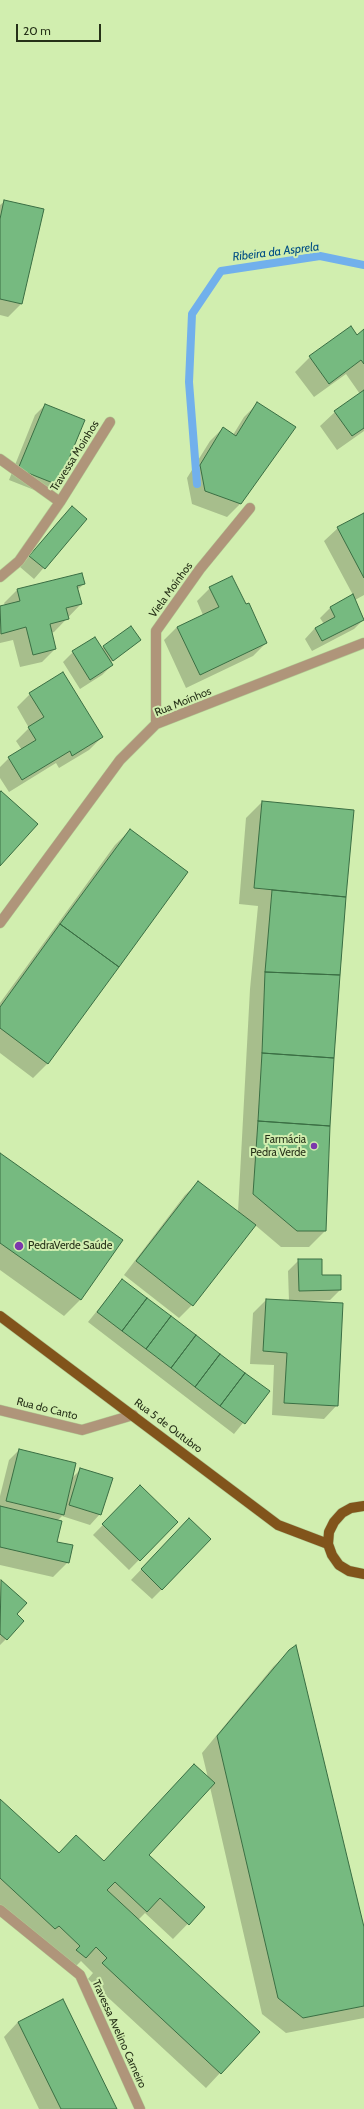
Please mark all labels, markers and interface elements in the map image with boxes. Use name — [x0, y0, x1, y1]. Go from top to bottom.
scale bar — [18, 16, 103, 42]
text: 20 m — [23, 23, 51, 38]
water label: Ribeira da Asprela — [232, 240, 320, 264]
street label: Travessa Moinhos — [48, 418, 102, 494]
street label: Viela Moínhos — [146, 560, 196, 620]
street label: Rua Moínhos — [153, 685, 213, 719]
place label: Farmácia Pedra Verde — [250, 1133, 306, 1159]
marker: Farmácia Pedra Verde — [309, 1141, 319, 1151]
place label: PedraVerde Saúde — [28, 1239, 112, 1253]
marker: PedraVerde Saúde — [13, 1240, 25, 1252]
street label: Rua do Canto — [15, 1395, 79, 1423]
street label: Rua 5 de Outubro — [131, 1396, 205, 1456]
street label: Travessa Avelino Carneiro — [89, 1978, 149, 2090]

